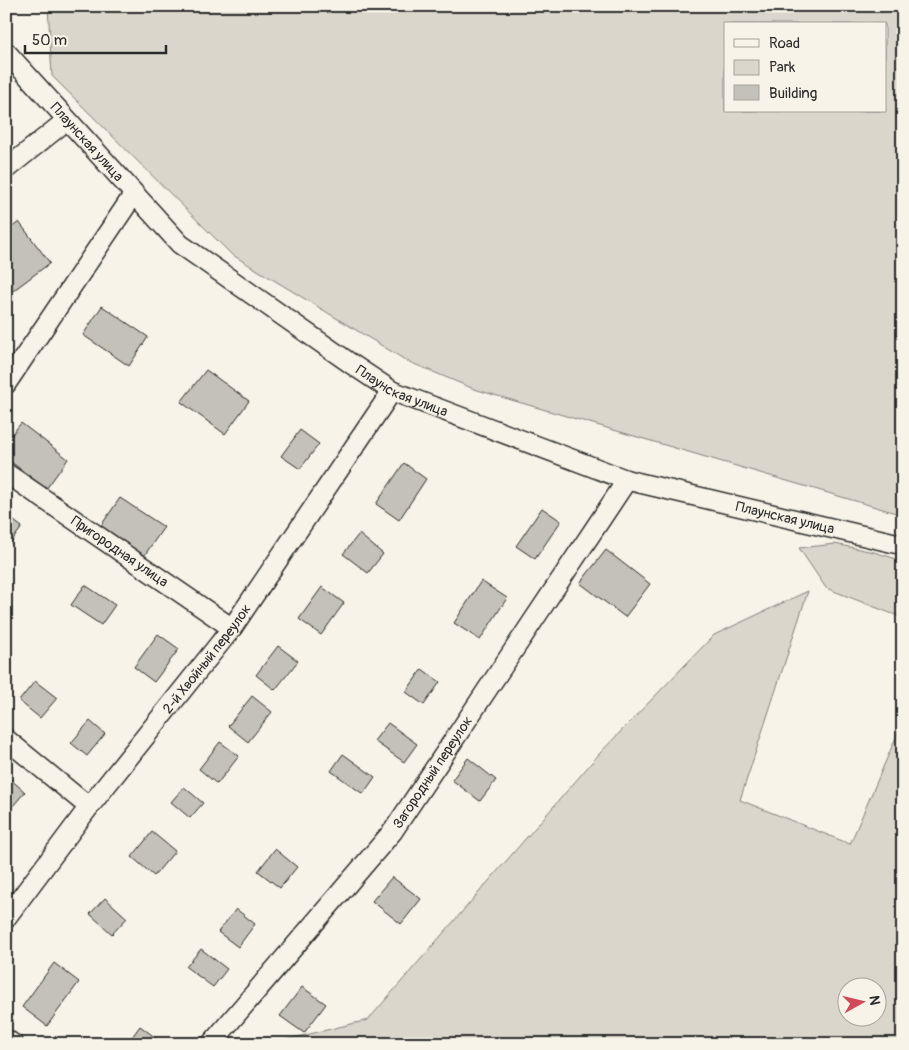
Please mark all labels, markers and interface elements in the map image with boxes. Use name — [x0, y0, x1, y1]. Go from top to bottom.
scale bar — [25, 22, 166, 54]
legend — [724, 22, 886, 112]
text: 50 m — [32, 31, 67, 50]
text: Road — [769, 34, 800, 53]
text: Park — [769, 58, 796, 77]
text: Building — [769, 84, 817, 103]
street label: Плаунская улица — [47, 99, 127, 185]
street label: Плаунская улица — [353, 361, 450, 420]
street label: Плаунская улица — [734, 498, 836, 538]
street label: Пригородная улица — [68, 512, 171, 591]
street label: 2-й Хвойный переулок — [159, 601, 255, 717]
street label: Загородный переулок — [389, 713, 476, 832]
north arrow — [836, 978, 886, 1028]
text: N — [865, 994, 883, 1006]

